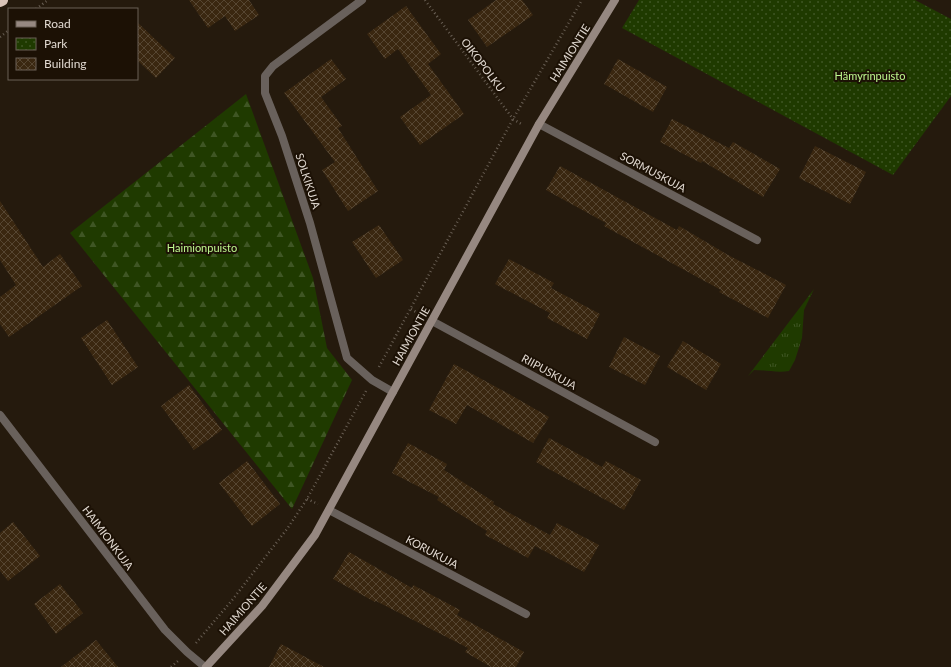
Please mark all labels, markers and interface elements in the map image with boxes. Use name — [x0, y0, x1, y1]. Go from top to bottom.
legend — [8, 8, 138, 80]
text: Road — [44, 16, 71, 31]
street label: HAIMIONTIE — [547, 22, 592, 84]
street label: OIKOPOLKU — [459, 35, 508, 94]
text: Park — [44, 36, 68, 51]
text: Building — [44, 56, 87, 71]
park label: Hämyrinpuisto — [835, 69, 905, 82]
street label: SORMUSKUJA — [618, 149, 689, 195]
street label: SOLKIKUJA — [293, 151, 324, 211]
park label: Haimionpuisto — [167, 241, 237, 254]
street label: HAIMIONTIE — [389, 304, 432, 367]
street label: RIIPUSKUJA — [520, 351, 579, 392]
street label: HAIMIONKUJA — [80, 503, 137, 573]
street label: KORUKUJA — [404, 532, 461, 571]
street label: HAIMIONTIE — [216, 580, 269, 638]

